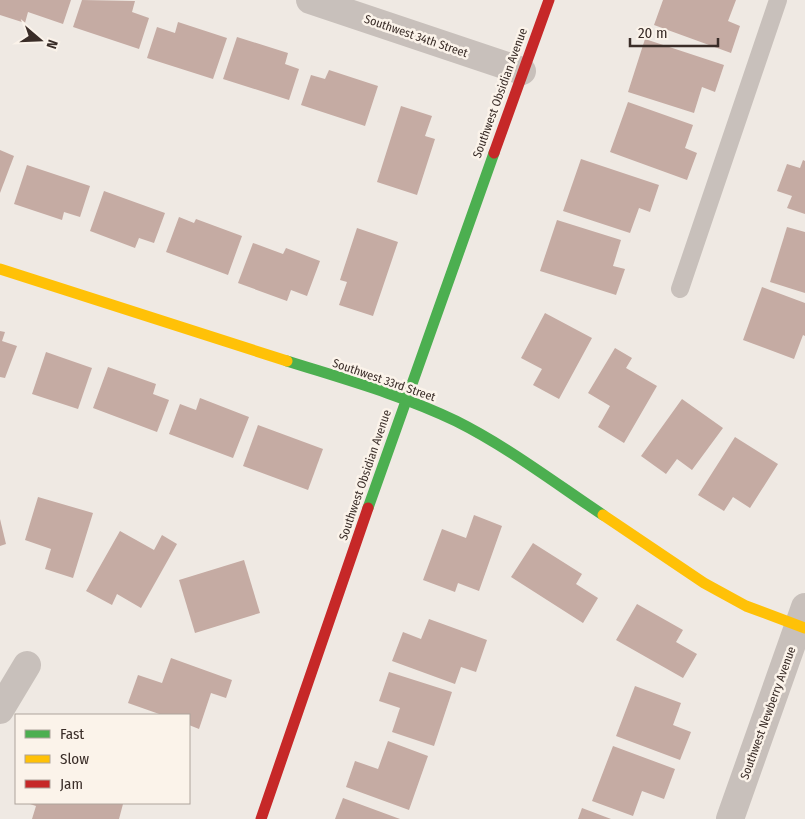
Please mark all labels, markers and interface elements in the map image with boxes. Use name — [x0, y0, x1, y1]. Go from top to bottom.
street label: Southwest 34th Street — [363, 12, 469, 60]
north arrow — [15, 15, 65, 65]
scale bar — [630, 15, 718, 47]
text: 20 m — [638, 24, 668, 42]
street label: Southwest Obsidian Avenue — [470, 26, 530, 160]
text: N — [42, 37, 61, 51]
street label: Southwest 33rd Street — [331, 356, 437, 404]
street label: Southwest Obsidian Avenue — [336, 408, 394, 542]
street label: Southwest Newberry Avenue — [737, 645, 799, 781]
legend — [15, 714, 190, 804]
text: Fast — [60, 725, 84, 743]
text: Slow — [60, 750, 89, 768]
text: Jam — [60, 775, 83, 793]

